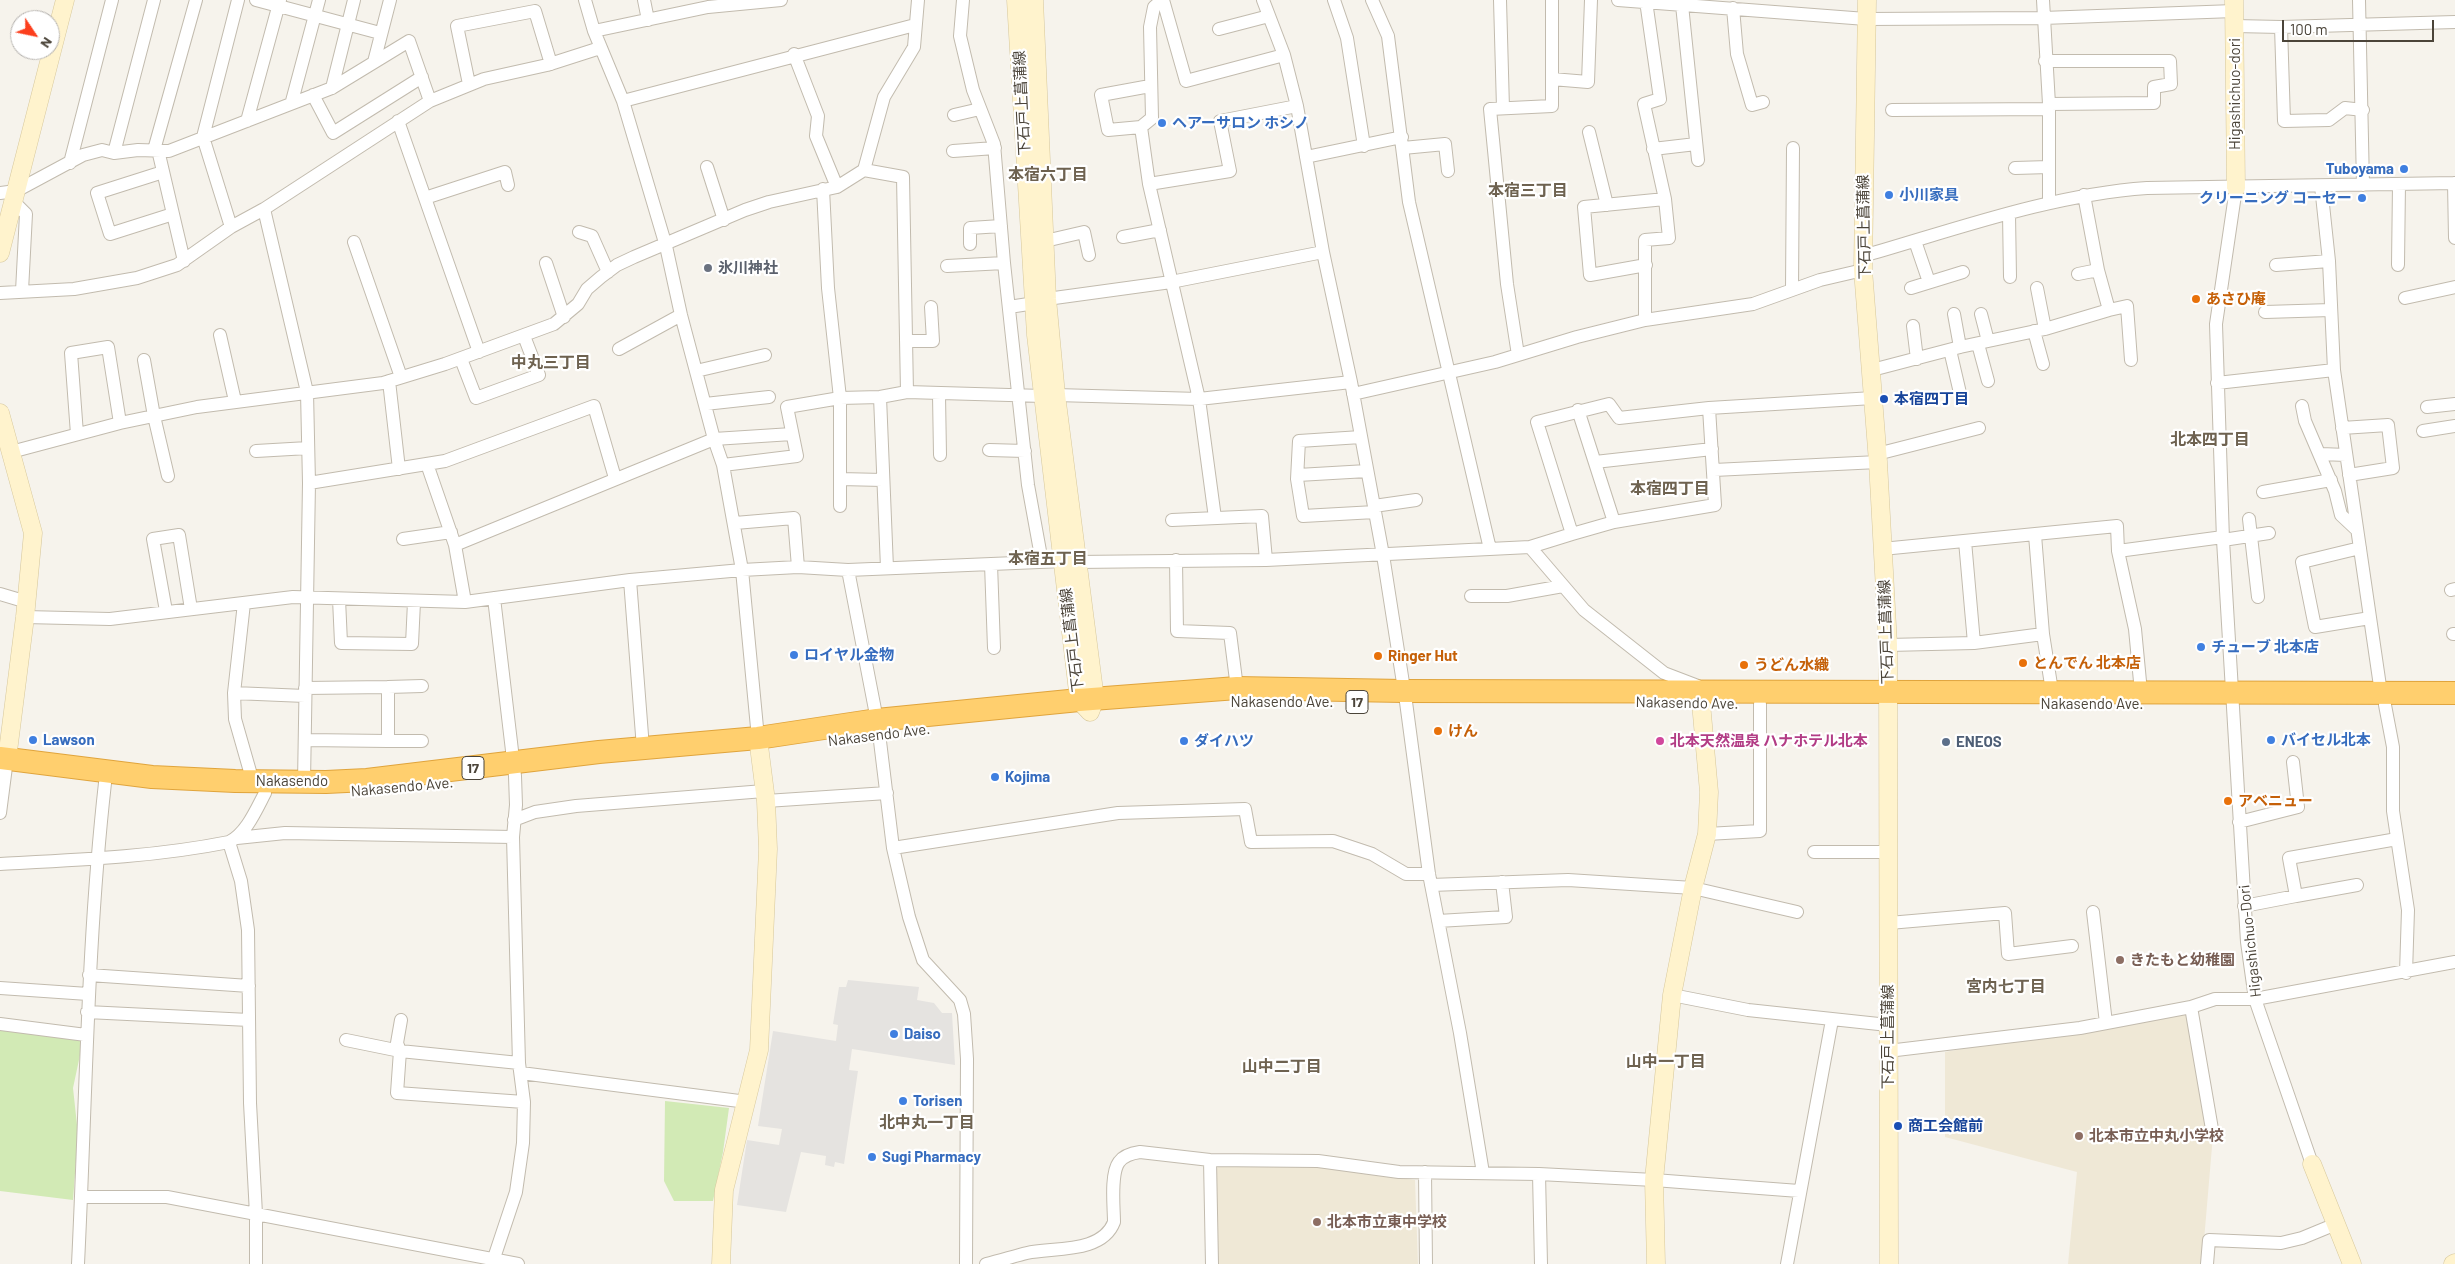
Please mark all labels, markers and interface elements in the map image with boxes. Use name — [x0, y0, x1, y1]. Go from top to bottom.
north arrow — [10, 10, 60, 60]
scale bar — [2285, 10, 2438, 42]
text: 100 m — [2290, 20, 2328, 38]
text: N — [37, 34, 57, 52]
street label: Higashichuo-dori — [2226, 38, 2244, 150]
street label: 下石戸上菖蒲線 — [1010, 50, 1034, 156]
place label: ヘアーサロン ホシノ — [1172, 114, 1309, 132]
marker: ヘアーサロン ホシノ — [1156, 117, 1168, 129]
place label: Tuboyama — [2326, 160, 2394, 178]
marker: Tuboyama — [2398, 163, 2410, 175]
district label: 本宿六丁目 — [1008, 165, 1088, 185]
street label: 下石戸上菖蒲線 — [1854, 174, 1874, 280]
district label: 本宿三丁目 — [1488, 181, 1568, 201]
place label: 小川家具 — [1899, 186, 1959, 204]
marker: 小川家具 — [1883, 189, 1895, 201]
place label: クリーニング コーセー — [2199, 189, 2352, 207]
marker: クリーニング コーセー — [2356, 192, 2368, 204]
place label: 氷川神社 — [718, 259, 778, 277]
marker: 氷川神社 — [702, 262, 714, 274]
place label: あさひ庵 — [2206, 290, 2266, 308]
marker: あさひ庵 — [2190, 293, 2202, 305]
district label: 中丸三丁目 — [511, 353, 591, 373]
place label: 本宿四丁目 — [1894, 390, 1969, 408]
marker: 本宿四丁目 — [1878, 393, 1890, 405]
district label: 北本四丁目 — [2170, 430, 2250, 450]
district label: 本宿四丁目 — [1630, 479, 1710, 499]
district label: 本宿五丁目 — [1008, 549, 1088, 569]
street label: 下石戸上菖蒲線 — [1875, 579, 1897, 685]
street label: 下石戸上菖蒲線 — [1057, 587, 1087, 693]
place label: チューブ 北本店 — [2211, 638, 2319, 656]
marker: チューブ 北本店 — [2195, 641, 2207, 653]
place label: ロイヤル金物 — [804, 646, 894, 664]
place label: Ringer Hut — [1388, 647, 1458, 665]
marker: ロイヤル金物 — [788, 649, 800, 661]
marker: Ringer Hut — [1372, 650, 1384, 662]
place label: とんでん 北本店 — [2033, 654, 2141, 672]
place label: うどん水織 — [1754, 656, 1829, 674]
marker: とんでん 北本店 — [2017, 657, 2029, 669]
marker: うどん水織 — [1738, 659, 1750, 671]
road number: 17 — [1346, 690, 1368, 714]
street label: Nakasendo Ave. — [1231, 693, 1333, 711]
street label: Nakasendo Ave. — [1635, 693, 1739, 713]
street label: Nakasendo Ave. — [2041, 695, 2143, 713]
street label: Nakasendo Ave. — [827, 720, 931, 750]
place label: けん — [1448, 722, 1478, 740]
marker: けん — [1432, 725, 1444, 737]
place label: Lawson — [43, 731, 95, 749]
place label: バイセル北本 — [2281, 731, 2371, 749]
place label: ダイハツ — [1194, 732, 1254, 750]
place label: 北本天然温泉 ハナホテル北本 — [1670, 732, 1868, 750]
place label: ENEOS — [1956, 733, 2002, 751]
marker: Lawson — [27, 734, 39, 746]
marker: バイセル北本 — [2265, 734, 2277, 746]
marker: ダイハツ — [1178, 735, 1190, 747]
marker: 北本天然温泉 ハナホテル北本 — [1654, 735, 1666, 747]
marker: ENEOS — [1940, 736, 1952, 748]
road number: 17 — [462, 756, 484, 780]
place label: Kojima — [1005, 768, 1050, 786]
marker: Kojima — [989, 771, 1001, 783]
street label: Nakasendo — [256, 772, 328, 790]
street label: Nakasendo Ave. — [350, 774, 454, 800]
place label: アベニュー — [2238, 792, 2313, 810]
marker: アベニュー — [2222, 795, 2234, 807]
street label: Higashichuo-Dori — [2235, 884, 2265, 998]
place label: きたもと幼稚園 — [2130, 951, 2235, 969]
marker: きたもと幼稚園 — [2114, 954, 2126, 966]
district label: 宮内七丁目 — [1966, 977, 2046, 997]
street label: 下石戸上菖蒲線 — [1879, 985, 1897, 1089]
place label: Daiso — [904, 1025, 941, 1043]
marker: Daiso — [888, 1028, 900, 1040]
district label: 山中一丁目 — [1626, 1052, 1706, 1072]
district label: 山中二丁目 — [1242, 1057, 1322, 1077]
place label: Torisen — [913, 1092, 962, 1110]
marker: Torisen — [897, 1095, 909, 1107]
district label: 北中丸一丁目 — [879, 1113, 975, 1133]
place label: 商工会館前 — [1908, 1117, 1983, 1135]
marker: 商工会館前 — [1892, 1120, 1904, 1132]
place label: 北本市立中丸小学校 — [2089, 1127, 2224, 1145]
marker: 北本市立中丸小学校 — [2073, 1130, 2085, 1142]
place label: Sugi Pharmacy — [882, 1148, 981, 1166]
marker: Sugi Pharmacy — [866, 1151, 878, 1163]
place label: 北本市立東中学校 — [1327, 1213, 1447, 1231]
marker: 北本市立東中学校 — [1311, 1216, 1323, 1228]

